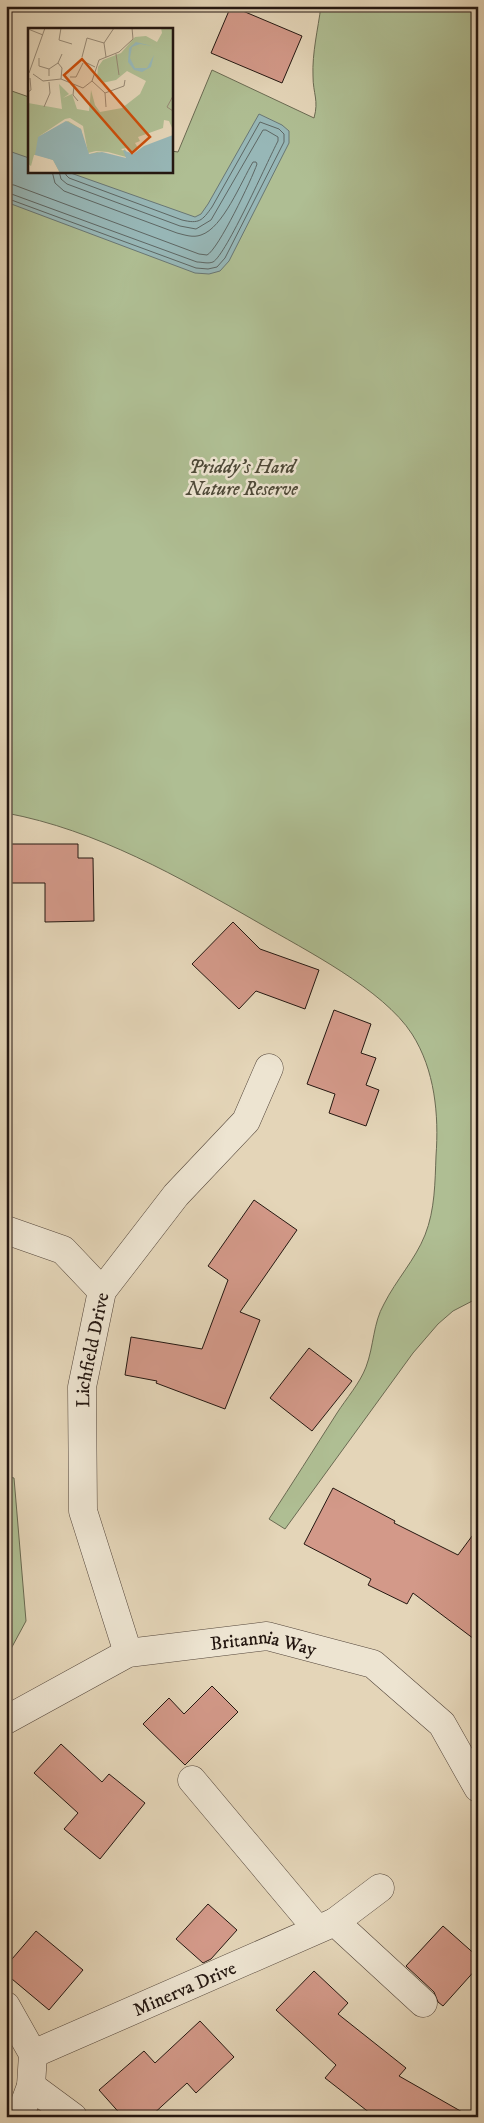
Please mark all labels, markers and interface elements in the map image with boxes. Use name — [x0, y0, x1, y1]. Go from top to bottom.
inset map — [28, 28, 172, 172]
park label: Priddy's Hard Nature Reserve — [185, 456, 298, 501]
street label: Lichfield Drive — [72, 1290, 114, 1408]
street label: Britannia Way — [209, 1626, 320, 1662]
street label: Minerva Drive — [130, 1957, 240, 2022]

